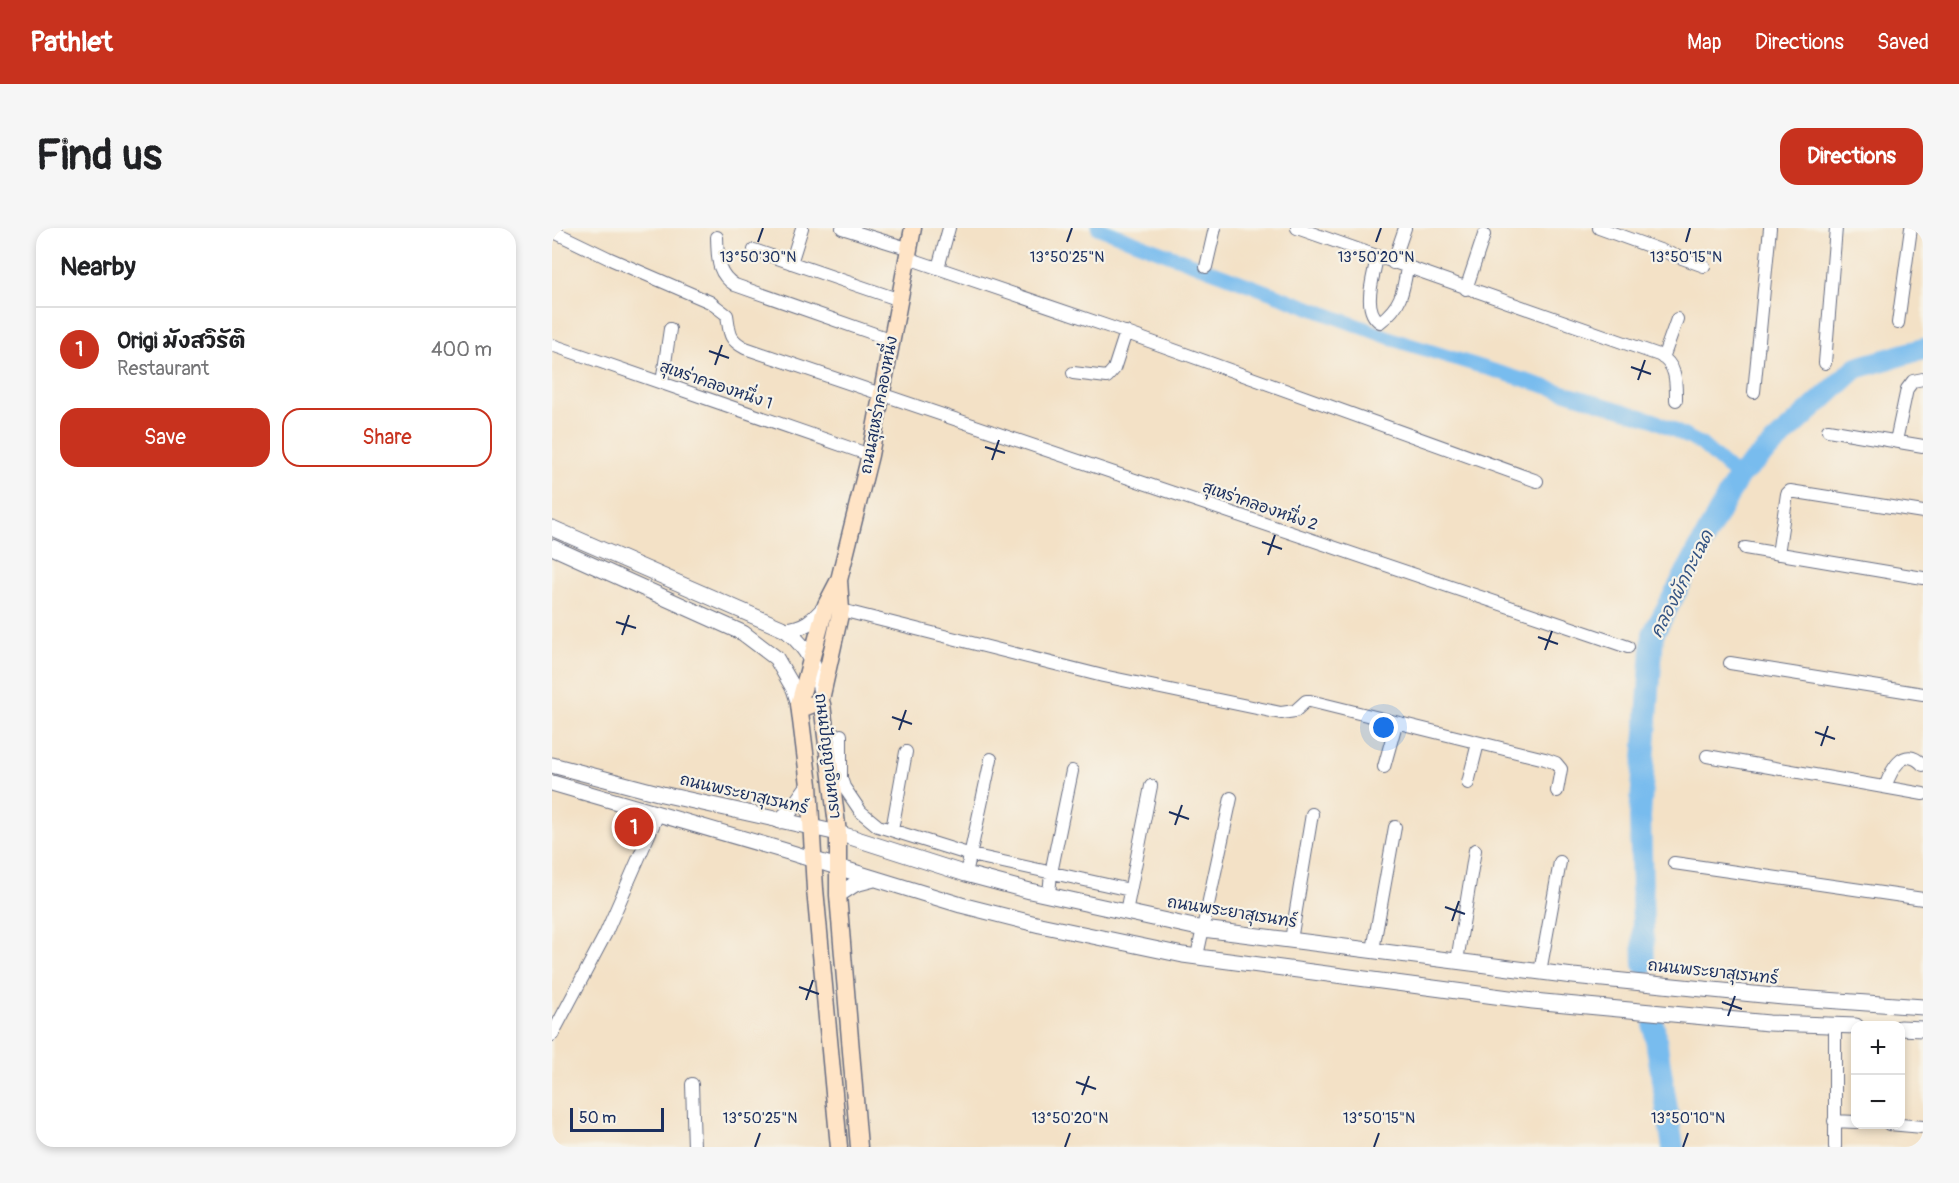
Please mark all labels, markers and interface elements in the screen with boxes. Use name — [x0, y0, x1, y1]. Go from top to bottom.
text: Pathlet — [30, 25, 113, 60]
text: Map — [1687, 29, 1722, 56]
text: Directions — [1755, 29, 1844, 56]
text: Saved — [1877, 29, 1929, 56]
button: Directions — [1780, 128, 1923, 185]
text: Find us — [36, 130, 162, 182]
text: 13°50'30"N — [720, 248, 797, 267]
text: 13°50'25"N — [1030, 248, 1104, 267]
text: 13°50'20"N — [1337, 248, 1415, 267]
text: 13°50'15"N — [1650, 248, 1722, 267]
text: Nearby — [60, 251, 136, 283]
text: Origi มังสวิรัติ — [117, 327, 246, 355]
street label: ถนนสุเหร่าคลองหนึ่ง — [851, 333, 904, 476]
text: 1 — [76, 337, 83, 362]
text: 400 m — [431, 337, 492, 362]
street label: สุเหร่าคลองหนึ่ง 1 — [656, 351, 777, 416]
text: Restaurant — [117, 356, 209, 381]
button: Save — [60, 408, 270, 467]
button: Share — [282, 408, 492, 467]
street label: สุเหร่าคลองหนึ่ง 2 — [1199, 472, 1322, 537]
water label: คลองผักกะเฉด — [1645, 526, 1719, 641]
street label: ถนนปัญญาอินทรา — [810, 692, 847, 820]
your location — [1369, 713, 1398, 742]
street label: ถนนพระยาสุเรนทร์ — [677, 768, 811, 821]
pin: 1 — [614, 804, 653, 850]
street label: ถนนพระยาสุเรนทร์ — [1165, 890, 1299, 934]
street label: ถนนพระยาสุเรนทร์ — [1647, 953, 1780, 991]
map controls — [1851, 1021, 1905, 1129]
button: + — [1851, 1021, 1905, 1075]
button: − — [1851, 1075, 1905, 1129]
scale bar — [570, 1105, 664, 1132]
text: 50 m — [579, 1108, 616, 1128]
text: 13°50'25"N — [723, 1109, 797, 1128]
text: 13°50'20"N — [1031, 1109, 1109, 1128]
text: 13°50'15"N — [1343, 1109, 1415, 1128]
text: 13°50'10"N — [1651, 1109, 1725, 1128]

